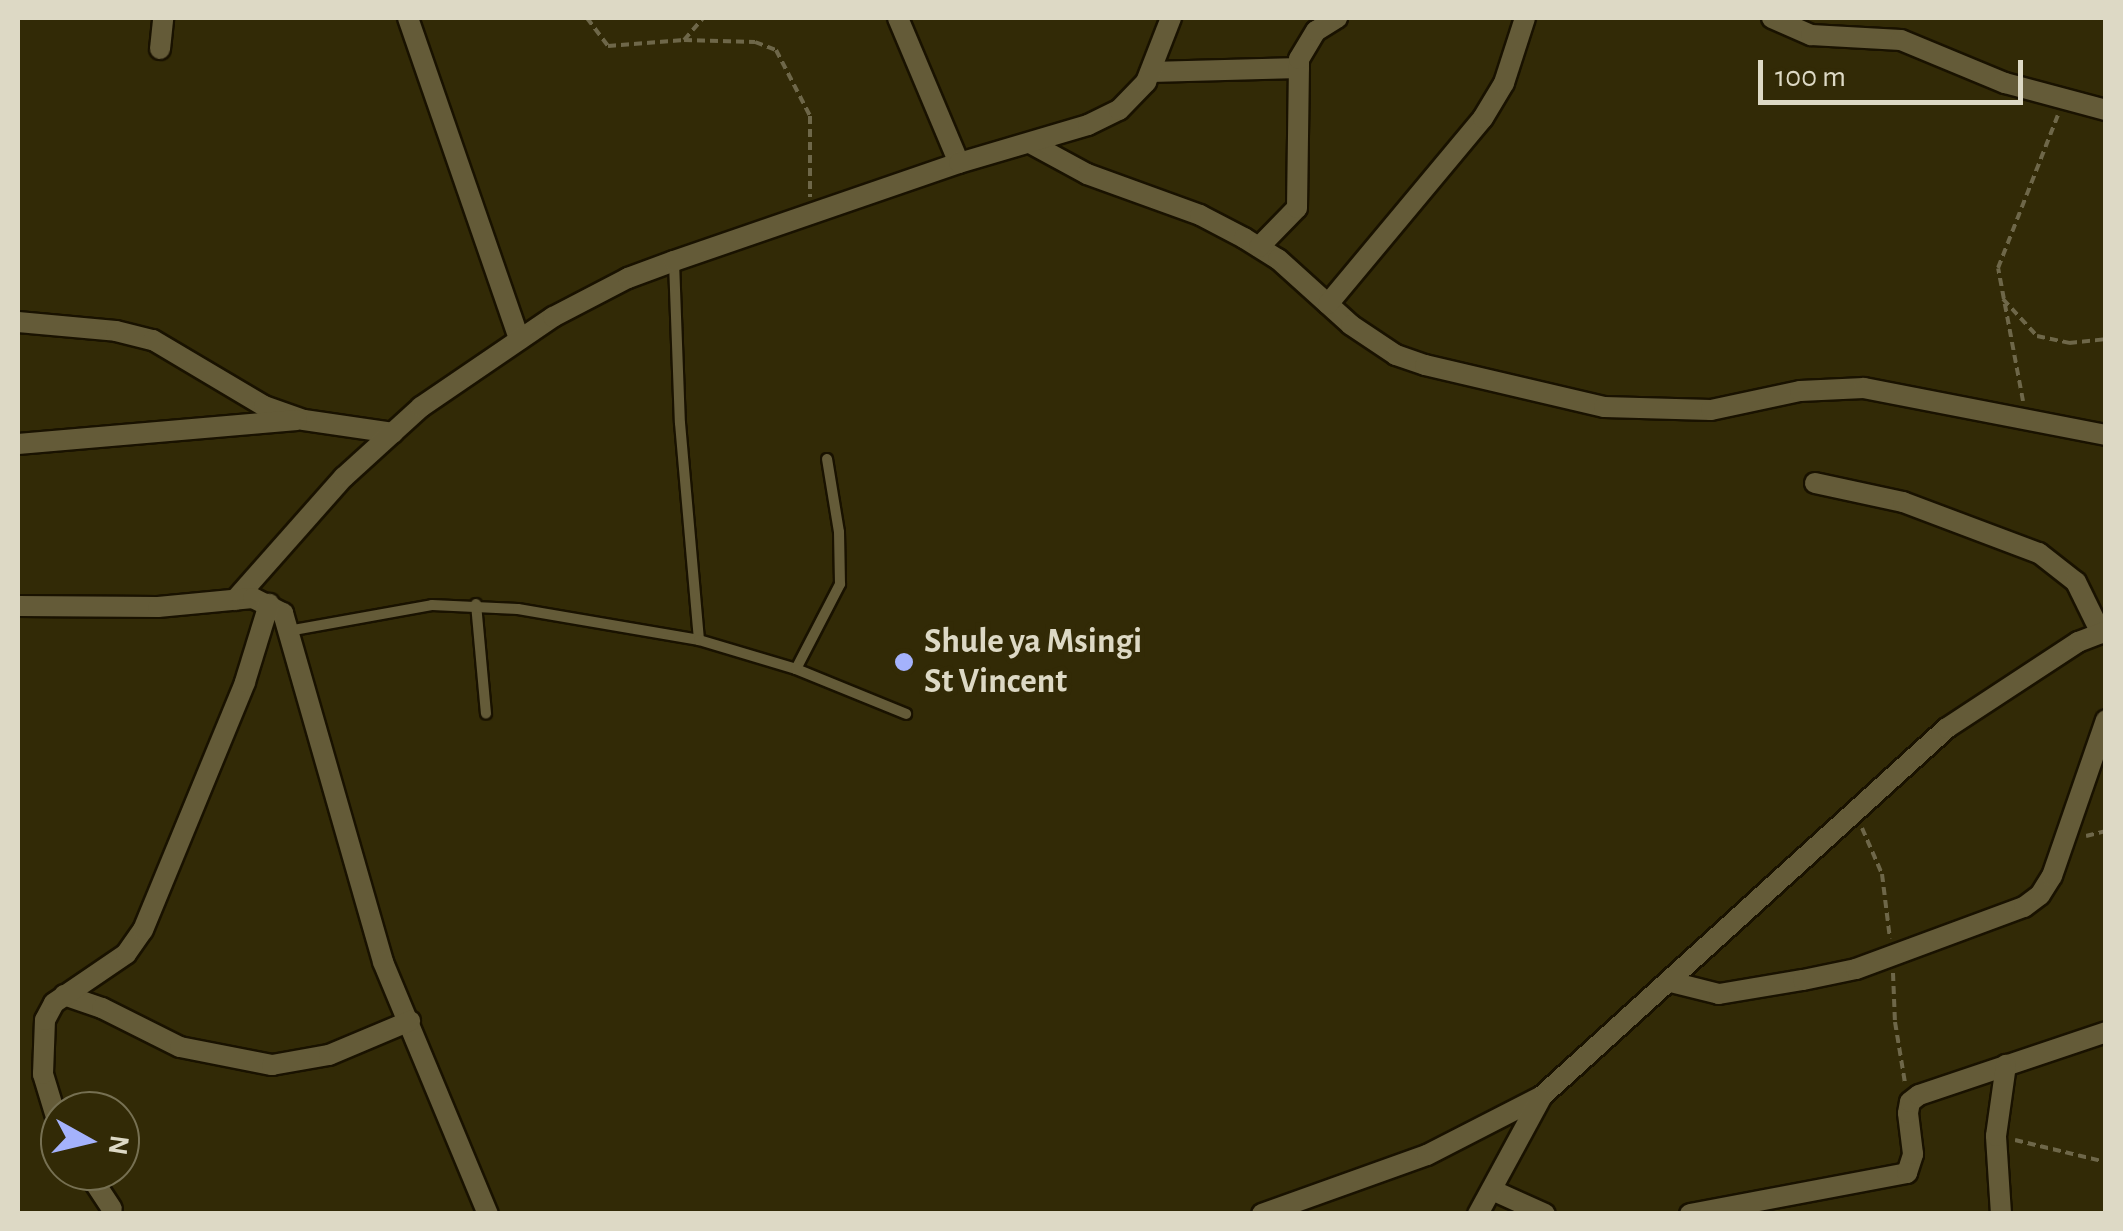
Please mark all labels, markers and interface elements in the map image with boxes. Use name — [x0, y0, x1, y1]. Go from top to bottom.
scale bar — [1763, 40, 2028, 102]
text: 100 m — [1775, 62, 1846, 92]
place label: Shule ya Msingi St Vincent — [924, 621, 1142, 703]
marker: Shule ya Msingi St Vincent — [893, 651, 915, 673]
north arrow — [40, 1091, 140, 1191]
text: N — [103, 1133, 133, 1156]

